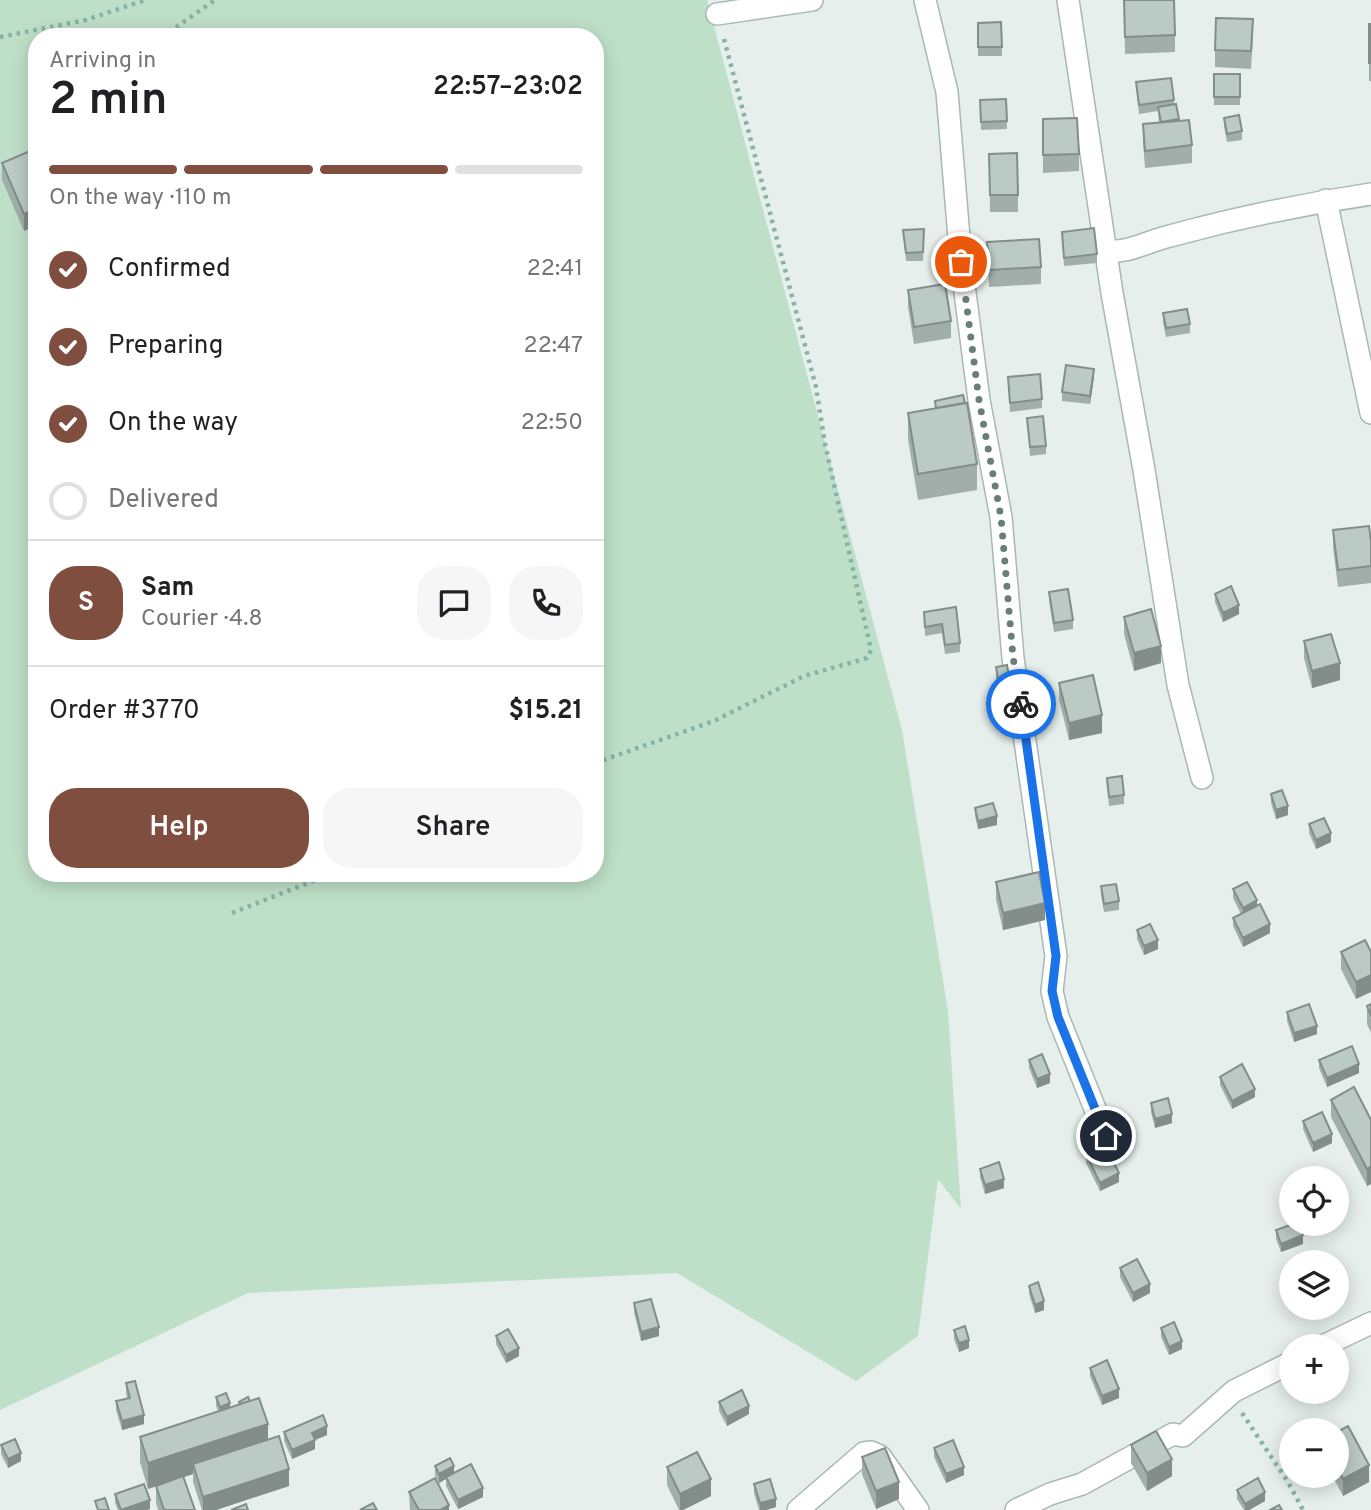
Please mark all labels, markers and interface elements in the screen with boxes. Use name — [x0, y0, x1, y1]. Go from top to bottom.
text: Arriving in — [49, 47, 156, 76]
text: 22:57–23:02 — [433, 71, 583, 104]
text: 2 min — [49, 72, 168, 131]
text: On the way · 110 m — [49, 184, 232, 213]
pin — [931, 232, 991, 292]
icon: bag — [942, 243, 980, 281]
icon: check — [49, 251, 87, 289]
text: Confirmed — [108, 253, 231, 286]
text: 22:41 — [527, 255, 583, 284]
icon: check — [49, 328, 87, 366]
text: Preparing — [108, 330, 223, 363]
text: 22:47 — [524, 332, 583, 361]
icon: check — [49, 405, 87, 443]
text: On the way — [108, 407, 238, 440]
text: 22:50 — [521, 409, 583, 438]
text: Delivered — [108, 484, 219, 517]
button: chat — [417, 566, 491, 640]
button: phone — [509, 566, 583, 640]
text: Sam — [141, 572, 194, 605]
text: S — [78, 587, 94, 620]
text: Courier · 4.8 — [141, 605, 262, 634]
courier — [986, 669, 1056, 739]
icon: bike — [1002, 685, 1040, 723]
text: Order #3770 — [49, 695, 200, 728]
text: $15.21 — [508, 695, 583, 728]
button: Help — [49, 788, 309, 868]
button: Share — [323, 788, 583, 868]
pin — [1076, 1106, 1136, 1166]
icon: home — [1087, 1117, 1125, 1155]
map controls — [1279, 1166, 1349, 1488]
button: locate — [1279, 1166, 1349, 1236]
button: layers — [1279, 1250, 1349, 1320]
button: + — [1279, 1334, 1349, 1404]
button: − — [1279, 1418, 1349, 1488]

